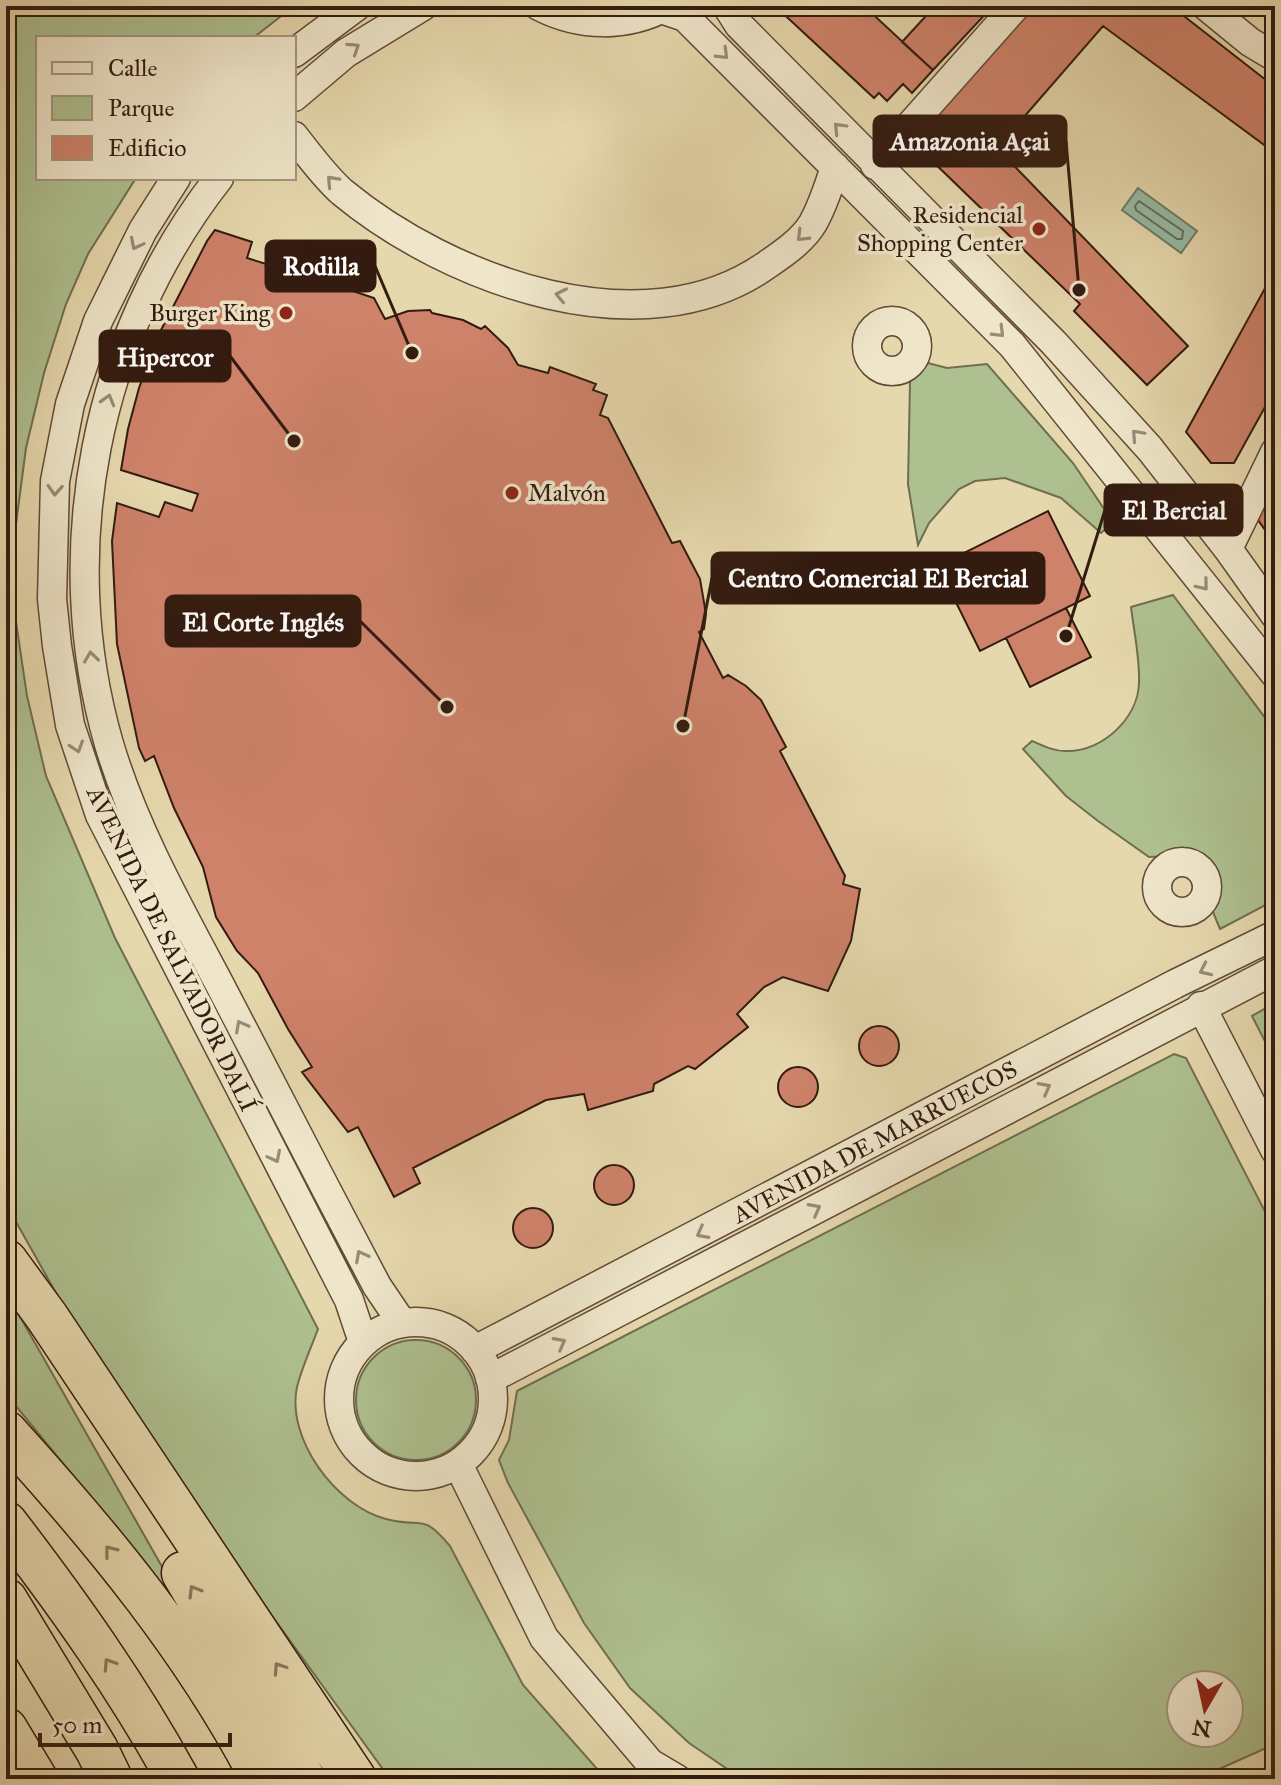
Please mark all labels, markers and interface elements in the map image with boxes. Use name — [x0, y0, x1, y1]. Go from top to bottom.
legend — [36, 36, 296, 180]
one-way arrow — [346, 43, 360, 58]
one-way arrow — [714, 45, 728, 59]
text: Calle — [108, 53, 157, 83]
text: Parque — [108, 93, 175, 123]
callout: Amazonia Açai — [874, 116, 1066, 166]
one-way arrow — [834, 123, 849, 137]
text: Amazonia Açai — [888, 125, 1051, 157]
text: Edificio — [108, 133, 187, 163]
one-way arrow — [326, 176, 341, 190]
place label: Residencial Shopping Center — [857, 200, 1023, 258]
marker: Residencial Shopping Center — [1030, 220, 1048, 238]
one-way arrow — [797, 227, 811, 241]
one-way arrow — [130, 236, 145, 251]
callout: Rodilla — [266, 241, 375, 291]
text: Rodilla — [283, 250, 360, 282]
one-way arrow — [555, 287, 569, 304]
place label: Burger King — [149, 298, 271, 328]
marker: Burger King — [277, 304, 295, 322]
one-way arrow — [990, 323, 1004, 338]
callout: Hipercor — [100, 331, 230, 381]
text: Hipercor — [116, 341, 215, 373]
one-way arrow — [99, 393, 115, 407]
one-way arrow — [1132, 430, 1147, 445]
place label: Malvón — [528, 478, 606, 508]
one-way arrow — [47, 483, 64, 496]
marker: Malvón — [503, 484, 521, 502]
callout: El Bercial — [1105, 485, 1242, 535]
text: El Bercial — [1121, 494, 1227, 526]
callout: Centro Comercial El Bercial — [712, 553, 1044, 603]
text: Centro Comercial El Bercial — [728, 562, 1029, 594]
one-way arrow — [1193, 575, 1208, 590]
callout: El Corte Inglés — [166, 596, 360, 646]
text: El Corte Inglés — [182, 606, 345, 639]
one-way arrow — [83, 650, 100, 664]
one-way arrow — [68, 740, 84, 753]
street label: AVENIDA DE SALVADOR DALÍ — [80, 781, 264, 1117]
one-way arrow — [1199, 960, 1214, 976]
one-way arrow — [236, 1019, 251, 1034]
street label: AVENIDA DE MARRUECOS — [727, 1054, 1022, 1230]
one-way arrow — [1036, 1083, 1051, 1098]
one-way arrow — [266, 1148, 281, 1163]
one-way arrow — [806, 1204, 821, 1219]
one-way arrow — [695, 1223, 710, 1238]
one-way arrow — [356, 1250, 371, 1265]
one-way arrow — [551, 1337, 566, 1352]
one-way arrow — [105, 1546, 120, 1560]
one-way arrow — [188, 1585, 204, 1600]
one-way arrow — [104, 1658, 119, 1673]
one-way arrow — [274, 1663, 289, 1677]
north arrow — [1165, 1669, 1245, 1749]
scale bar — [40, 1697, 230, 1747]
text: 50 m — [52, 1710, 102, 1740]
text: N — [1190, 1713, 1213, 1743]

